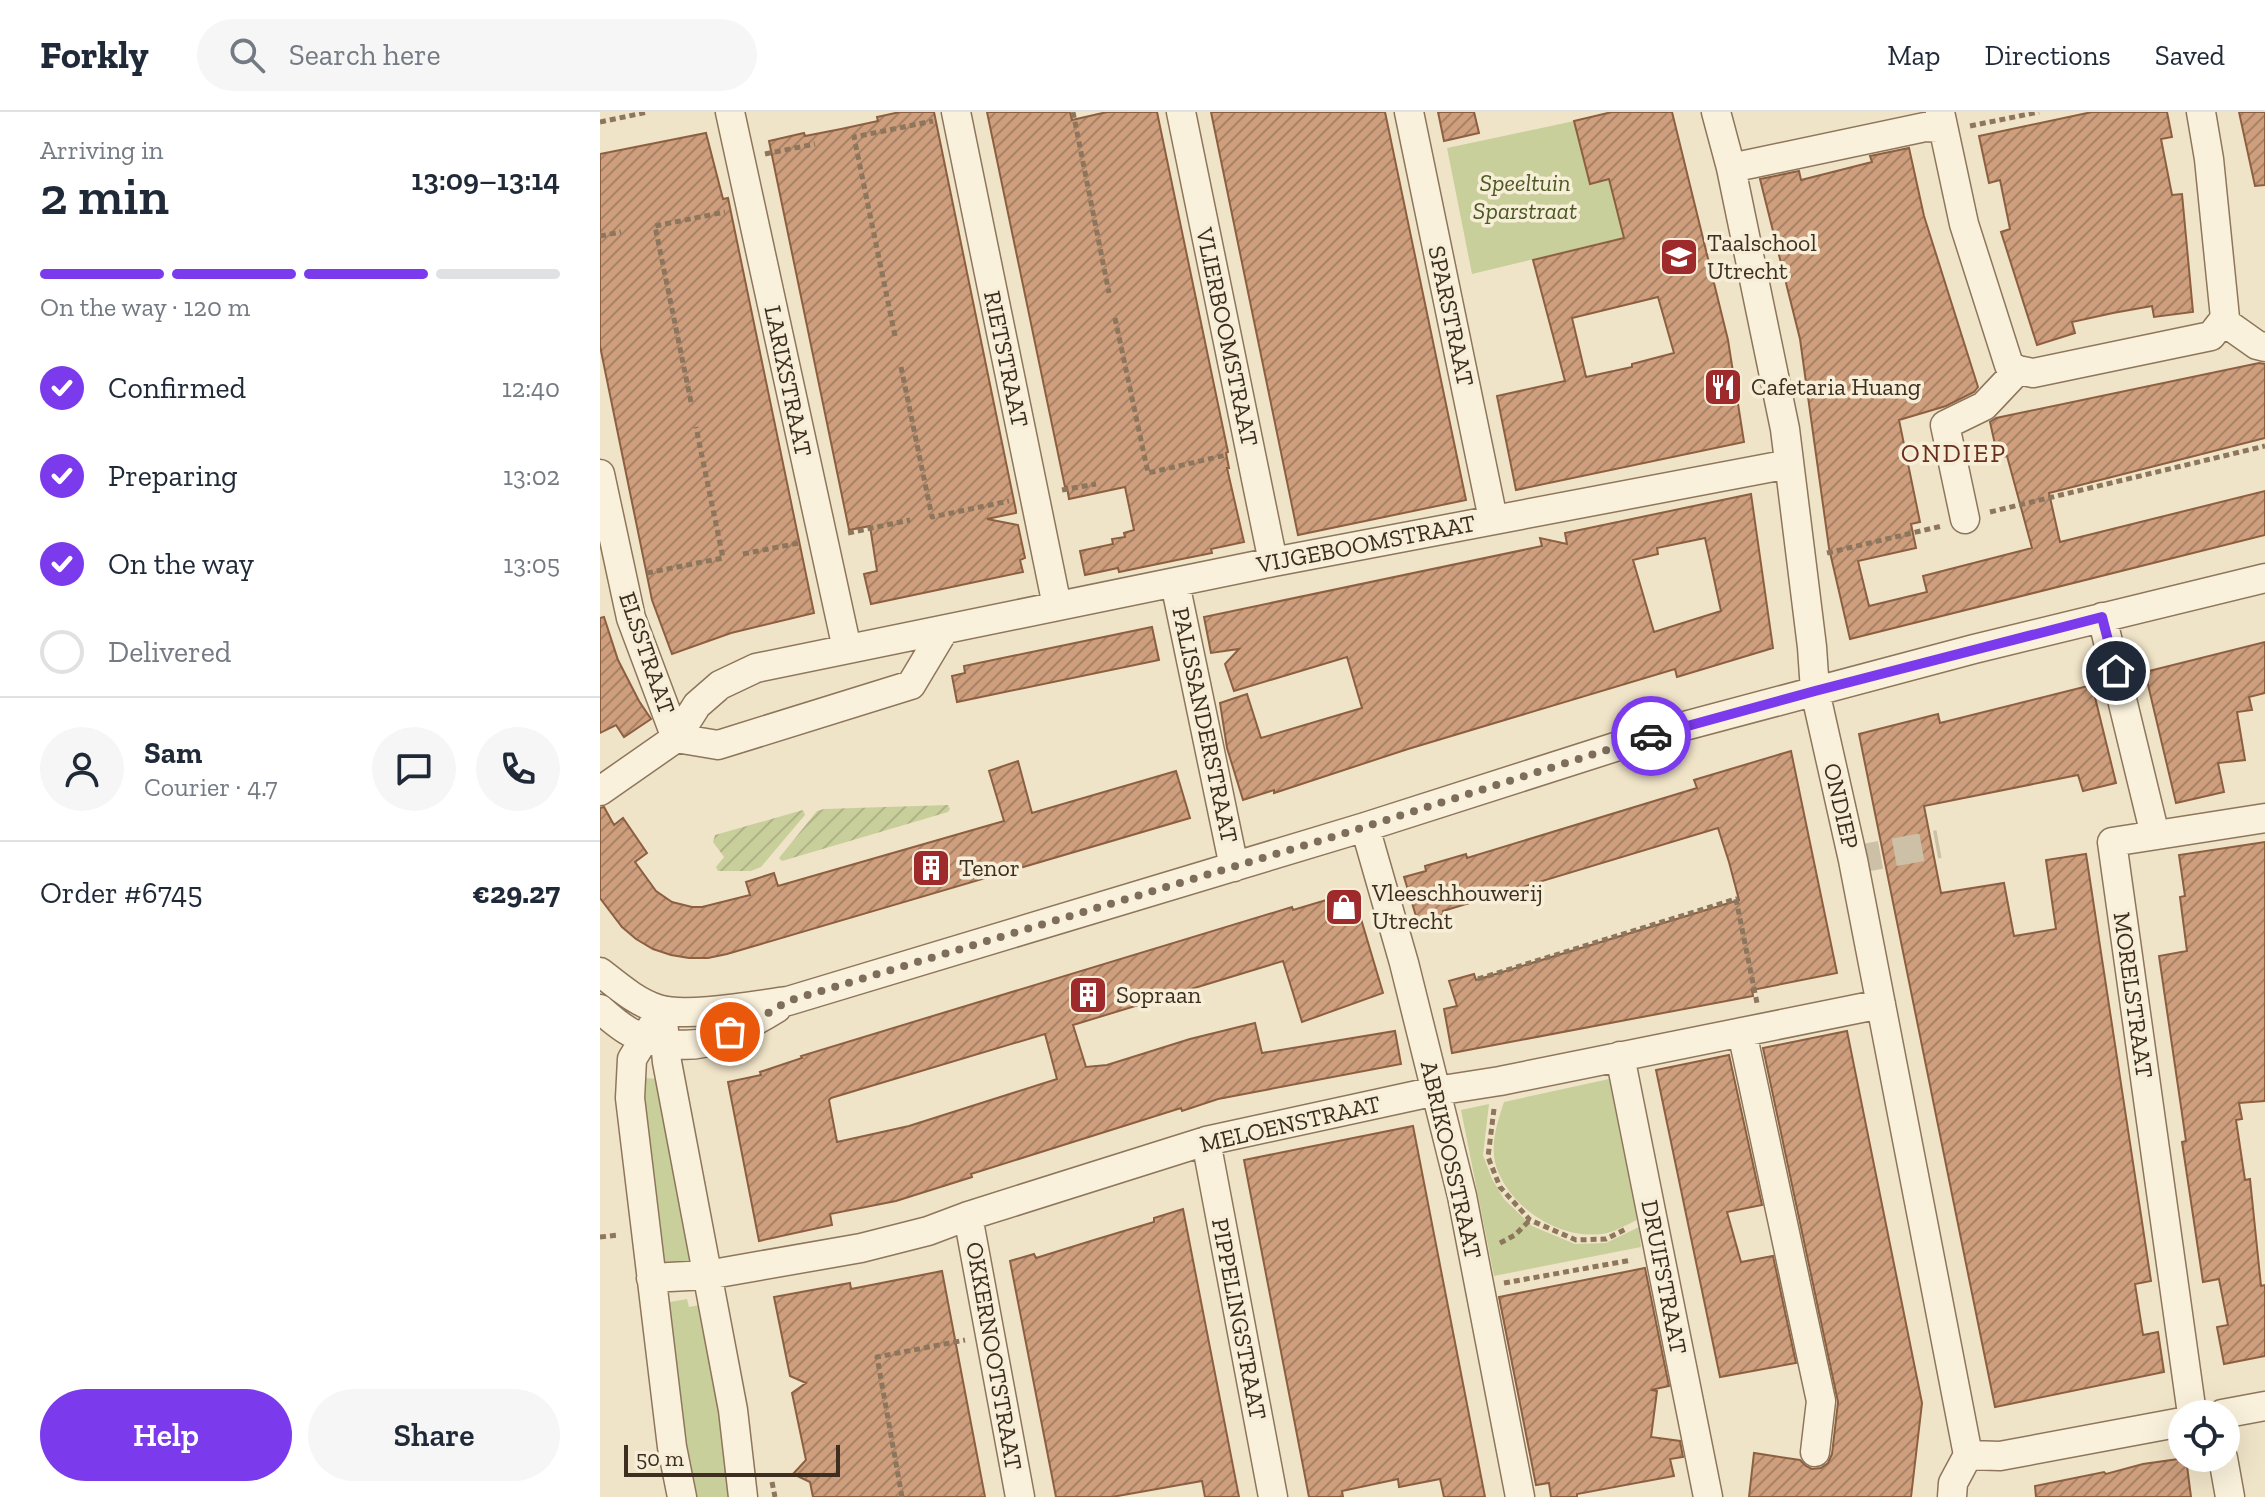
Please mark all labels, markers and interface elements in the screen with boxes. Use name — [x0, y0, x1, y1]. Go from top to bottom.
search box — [197, 19, 757, 91]
text: Forkly — [40, 32, 149, 78]
icon: search — [225, 33, 269, 77]
text: Search here — [289, 37, 441, 73]
text: Map — [1887, 39, 1940, 72]
text: Directions — [1984, 39, 2111, 72]
text: Saved — [2155, 39, 2225, 72]
text: Arriving in — [40, 134, 163, 166]
text: 13:09–13:14 — [411, 162, 560, 198]
text: 2 min — [40, 165, 169, 227]
park label: Speeltuin Sparstraat — [1473, 168, 1577, 225]
street label: VLIERBOOMSTRAAT — [1190, 224, 1265, 449]
place label: Taalschool Utrecht — [1707, 228, 1817, 285]
school or university icon: Taalschool Utrecht — [1658, 236, 1700, 278]
street label: SPARSTRAAT — [1422, 243, 1481, 389]
street label: RIETSTRAAT — [978, 288, 1035, 430]
text: On the way · 120 m — [40, 291, 250, 323]
street label: LARIXSTRAAT — [758, 303, 819, 459]
icon: check — [40, 366, 84, 410]
restaurant icon: Cafetaria Huang — [1702, 366, 1744, 408]
text: Confirmed — [108, 370, 246, 406]
text: 12:40 — [502, 372, 560, 404]
place label: Cafetaria Huang — [1751, 372, 1921, 401]
district label: ONDIEP — [1901, 437, 2007, 469]
icon: check — [40, 454, 84, 498]
text: Preparing — [108, 458, 238, 494]
text: 13:02 — [503, 460, 560, 492]
street label: VIJGEBOOMSTRAAT — [1253, 508, 1478, 579]
icon: check — [40, 542, 84, 586]
text: On the way — [108, 546, 254, 582]
text: 13:05 — [503, 548, 560, 580]
street label: ELSSTRAAT — [613, 588, 682, 718]
street label: PALISSANDERSTRAAT — [1166, 605, 1245, 845]
text: Delivered — [108, 634, 231, 670]
pin — [2082, 637, 2150, 705]
icon: home — [2094, 649, 2138, 693]
courier — [1611, 696, 1691, 776]
icon: car — [1629, 714, 1673, 758]
button: person — [40, 727, 124, 811]
button: chat — [372, 727, 456, 811]
button: phone — [476, 727, 560, 811]
text: Sam — [144, 735, 202, 771]
street label: ONDIEP — [1818, 760, 1865, 852]
text: Courier · 4.7 — [144, 771, 278, 803]
building icon: Tenor — [910, 847, 952, 889]
place label: Tenor — [959, 853, 1020, 882]
text: Order #6745 — [40, 875, 203, 911]
text: €29.27 — [472, 875, 560, 911]
place label: Vleeschhouwerij Utrecht — [1371, 878, 1543, 935]
shop icon: Vleeschhouwerij Utrecht — [1323, 886, 1365, 928]
street label: MORELSTRAAT — [2108, 910, 2160, 1080]
building icon: Sopraan — [1067, 974, 1109, 1016]
place label: Sopraan — [1116, 980, 1202, 1009]
pin — [696, 998, 764, 1066]
icon: bag — [708, 1010, 752, 1054]
street label: ABRIKOOSSTRAAT — [1415, 1058, 1488, 1262]
street label: MELOENSTRAAT — [1197, 1089, 1383, 1158]
street label: DRUIFSTRAAT — [1635, 1197, 1694, 1357]
street label: PIPPELINGSTRAAT — [1206, 1216, 1273, 1422]
street label: OKKERNOOTSTRAAT — [960, 1240, 1029, 1472]
button: Help — [40, 1389, 292, 1481]
button: Share — [308, 1389, 560, 1481]
map controls — [2168, 1400, 2240, 1472]
button: locate — [2168, 1400, 2240, 1472]
scale bar — [624, 1441, 840, 1477]
text: 50 m — [636, 1445, 684, 1472]

